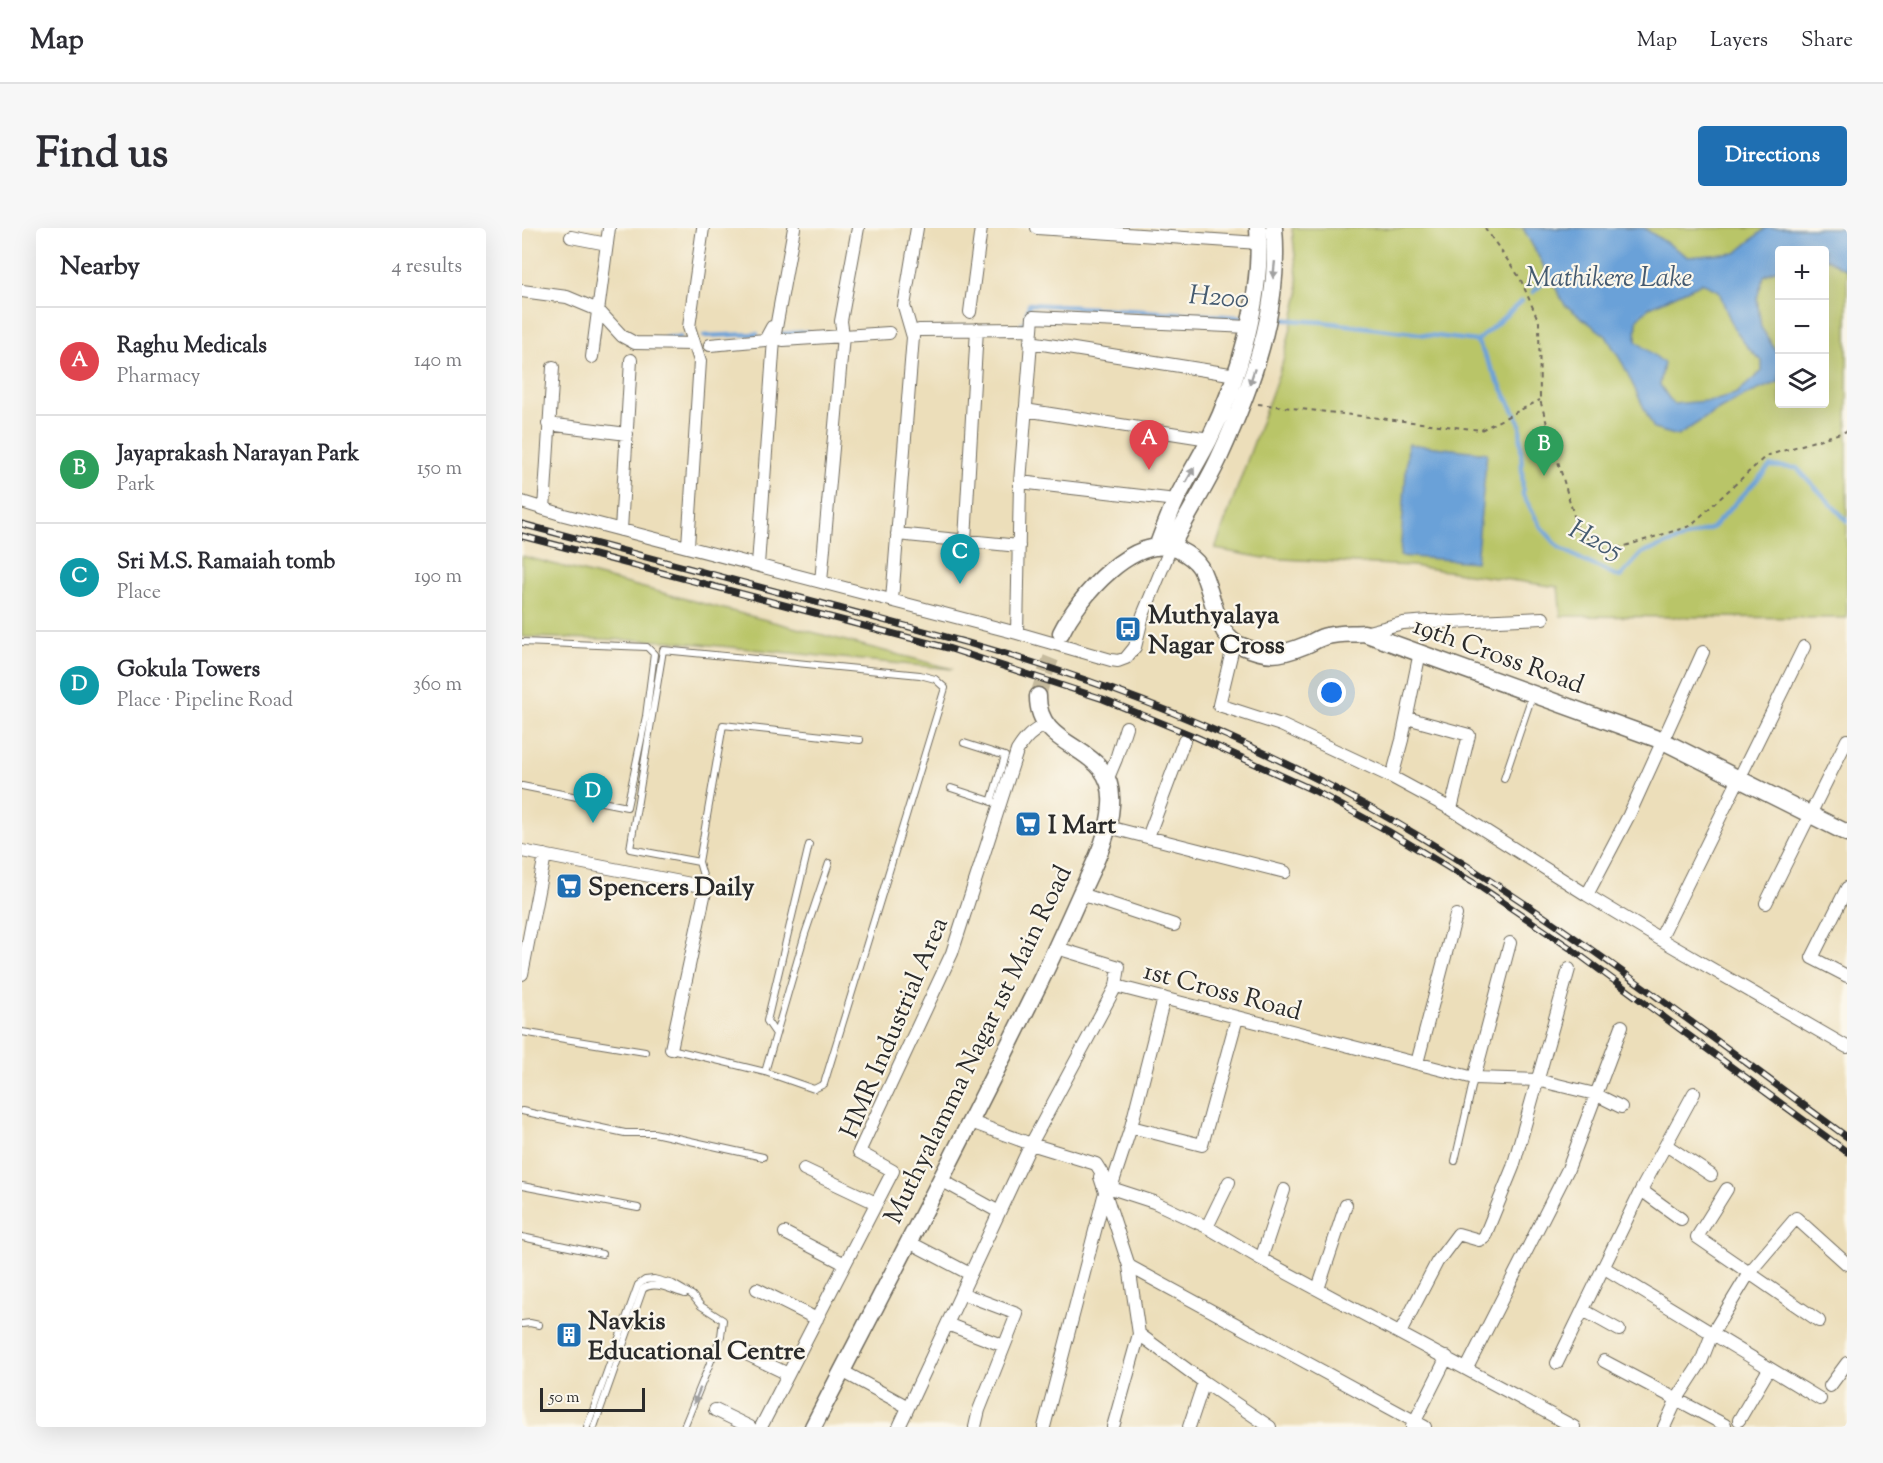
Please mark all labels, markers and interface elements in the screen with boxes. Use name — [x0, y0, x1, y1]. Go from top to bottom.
text: Map — [30, 21, 84, 61]
text: Map — [1637, 26, 1677, 56]
text: Layers — [1710, 26, 1768, 56]
text: Share — [1801, 26, 1853, 56]
text: Find us — [36, 126, 168, 186]
button: Directions — [1698, 126, 1847, 186]
map controls — [1775, 246, 1829, 408]
button: + — [1775, 246, 1829, 300]
text: Nearby — [60, 249, 140, 286]
text: 4 results — [391, 253, 462, 282]
water label: Mathikere Lake — [1526, 260, 1692, 299]
one-way arrow — [1269, 261, 1279, 280]
water label: H200 — [1187, 277, 1250, 320]
button: − — [1775, 300, 1829, 354]
text: Raghu Medicals — [117, 331, 267, 363]
text: A — [71, 347, 88, 376]
text: 140 m — [414, 347, 462, 376]
button: layers — [1775, 354, 1829, 408]
text: Pharmacy — [117, 363, 200, 392]
one-way arrow — [1246, 368, 1256, 386]
pin: A — [1130, 420, 1168, 470]
pin: B — [1524, 426, 1564, 476]
text: Jayaprakash Narayan Park — [117, 439, 359, 471]
text: B — [73, 455, 86, 484]
text: 150 m — [417, 455, 462, 484]
one-way arrow — [1185, 466, 1195, 483]
text: Park — [117, 471, 155, 500]
water label: H205 — [1561, 511, 1629, 572]
pin: C — [940, 534, 980, 584]
text: Sri M.S. Ramaiah tomb — [117, 547, 335, 579]
text: C — [71, 563, 88, 592]
text: 190 m — [414, 563, 462, 592]
text: Place — [117, 579, 161, 608]
place label: Muthyalaya Nagar Cross — [1148, 598, 1285, 665]
street label: 19th Cross Road — [1407, 608, 1589, 705]
bus stop icon: Muthyalaya Nagar Cross — [1113, 614, 1143, 644]
text: Gokula Towers — [117, 655, 260, 687]
text: D — [72, 671, 87, 700]
text: 360 m — [413, 671, 462, 700]
your location — [1317, 678, 1346, 707]
text: Place · Pipeline Road — [117, 687, 293, 716]
pin: D — [574, 774, 612, 823]
place label: I Mart — [1048, 808, 1116, 845]
supermarket icon: I Mart — [1013, 809, 1043, 839]
street label: Muthyalamma Nagar 1st Main Road — [876, 859, 1083, 1231]
place label: Spencers Daily — [588, 870, 754, 907]
supermarket icon: Spencers Daily — [554, 871, 584, 901]
street label: HMR Industrial Area — [832, 912, 959, 1144]
street label: 1st Cross Road — [1139, 954, 1306, 1031]
place label: Navkis Educational Centre — [588, 1304, 805, 1371]
building icon: Navkis Educational Centre — [554, 1320, 584, 1350]
scale bar — [540, 1385, 645, 1412]
text: 50 m — [549, 1387, 580, 1410]
one-way arrow — [692, 1387, 702, 1405]

